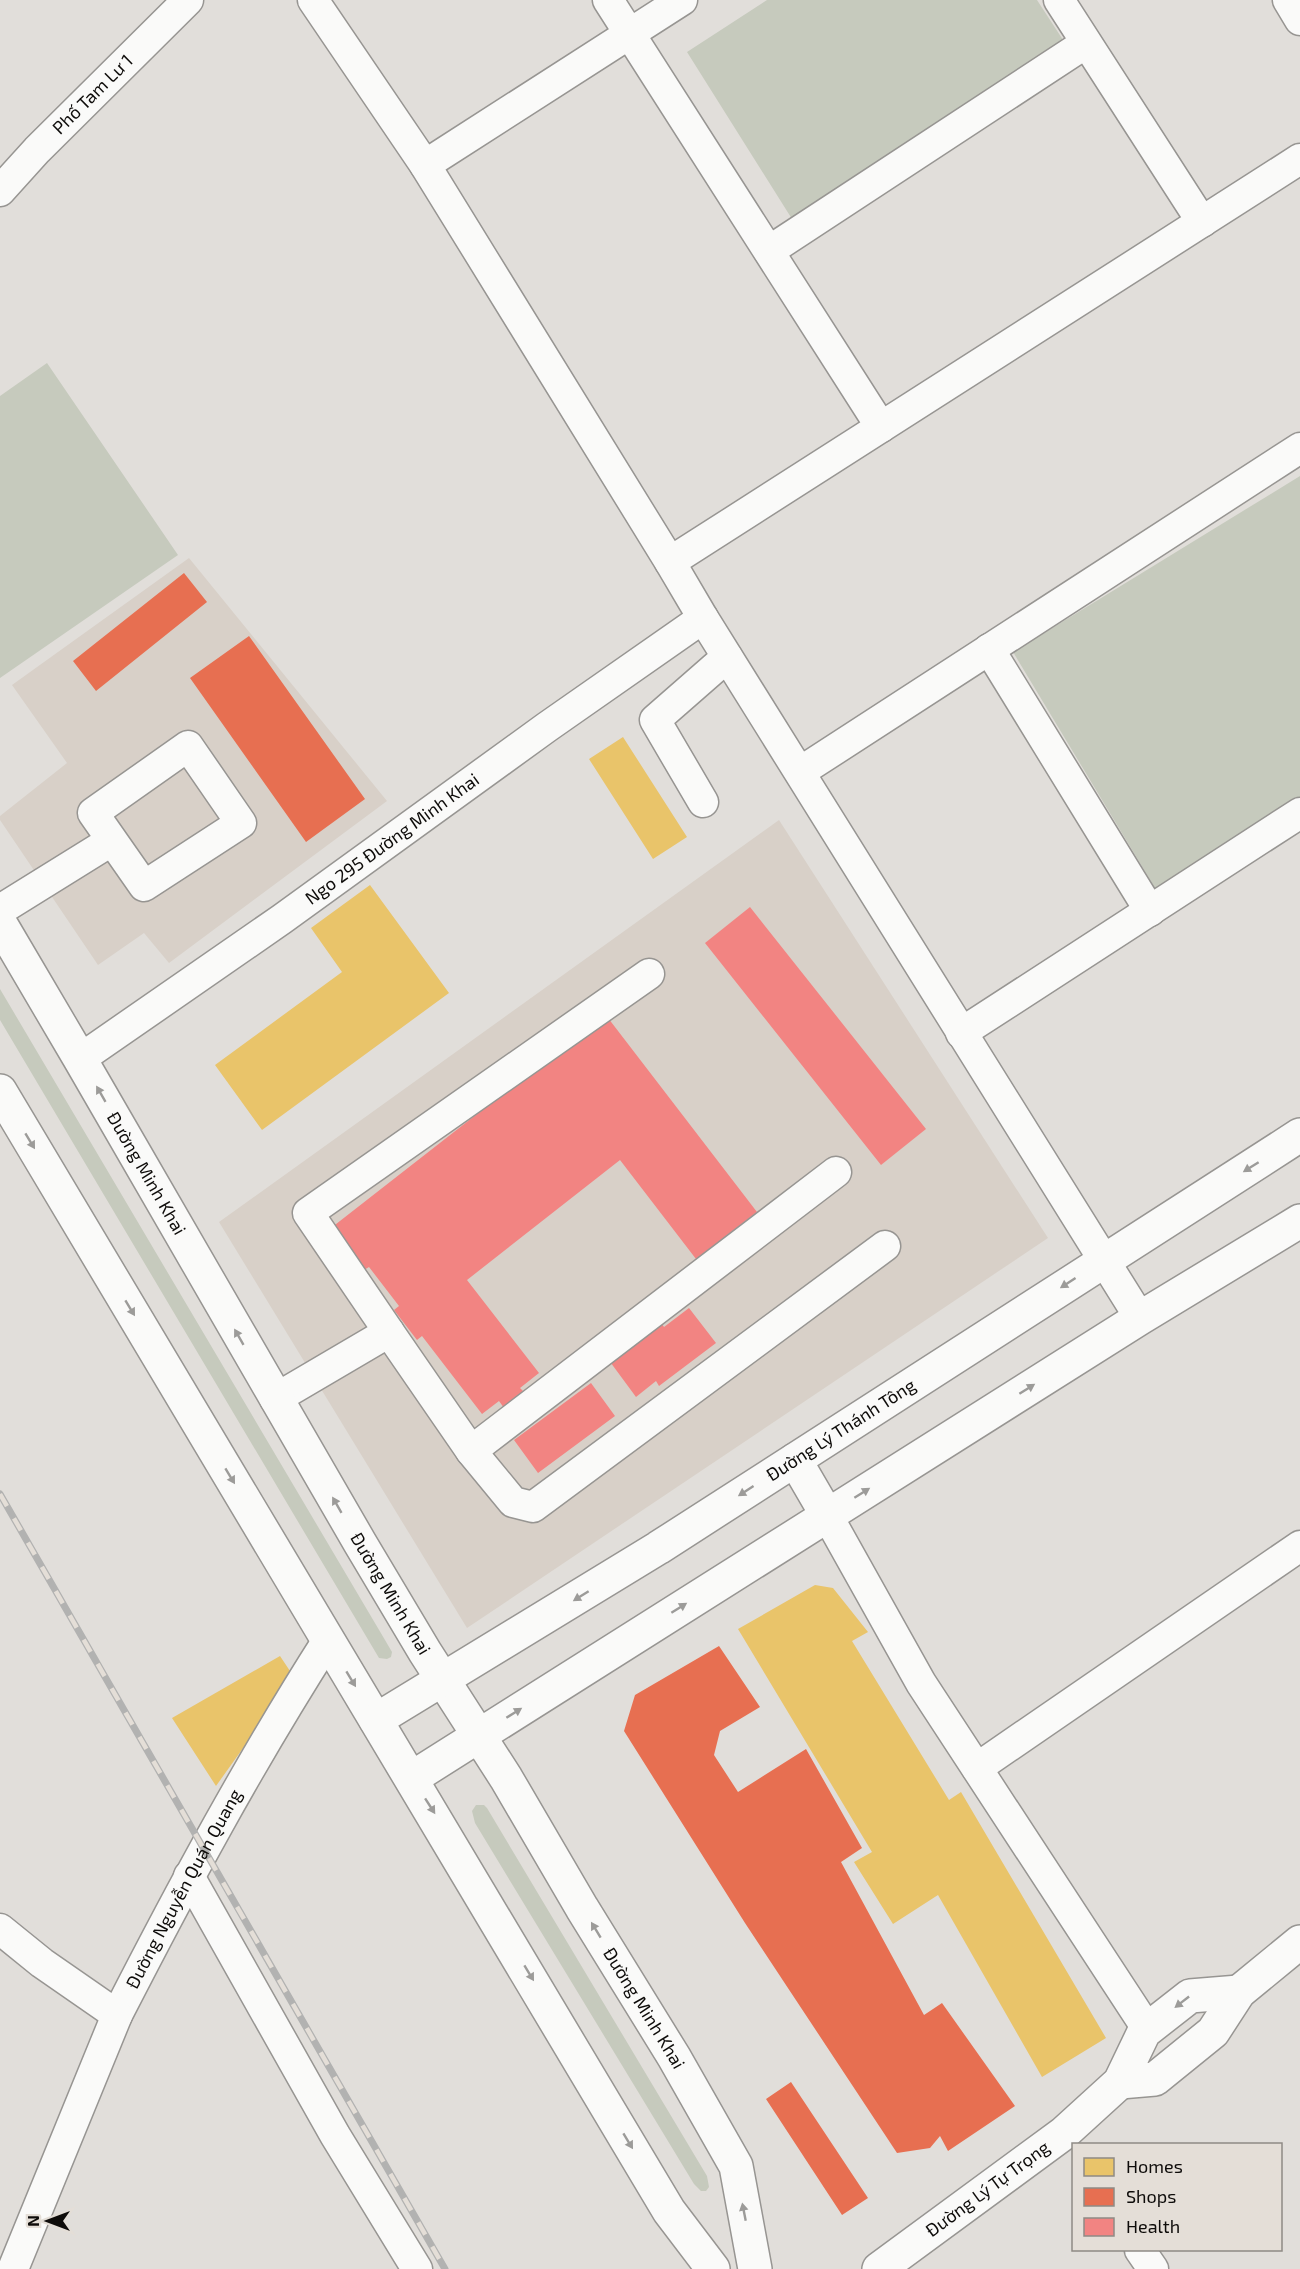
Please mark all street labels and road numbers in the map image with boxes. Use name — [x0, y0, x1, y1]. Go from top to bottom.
street label: Phố Tam Lư 1 — [47, 49, 137, 138]
street label: Ngo 295 Đường Minh Khai — [300, 768, 483, 909]
street label: Đường Minh Khai — [103, 1108, 191, 1238]
street label: Đường Lý Thánh Tông — [762, 1373, 919, 1485]
street label: Đường Minh Khai — [346, 1528, 436, 1658]
street label: Đường Nguyễn Quán Quang — [120, 1785, 246, 1992]
street label: Đường Minh Khai — [599, 1943, 690, 2072]
street label: Đường Lý Tự Trọng — [921, 2135, 1053, 2241]

